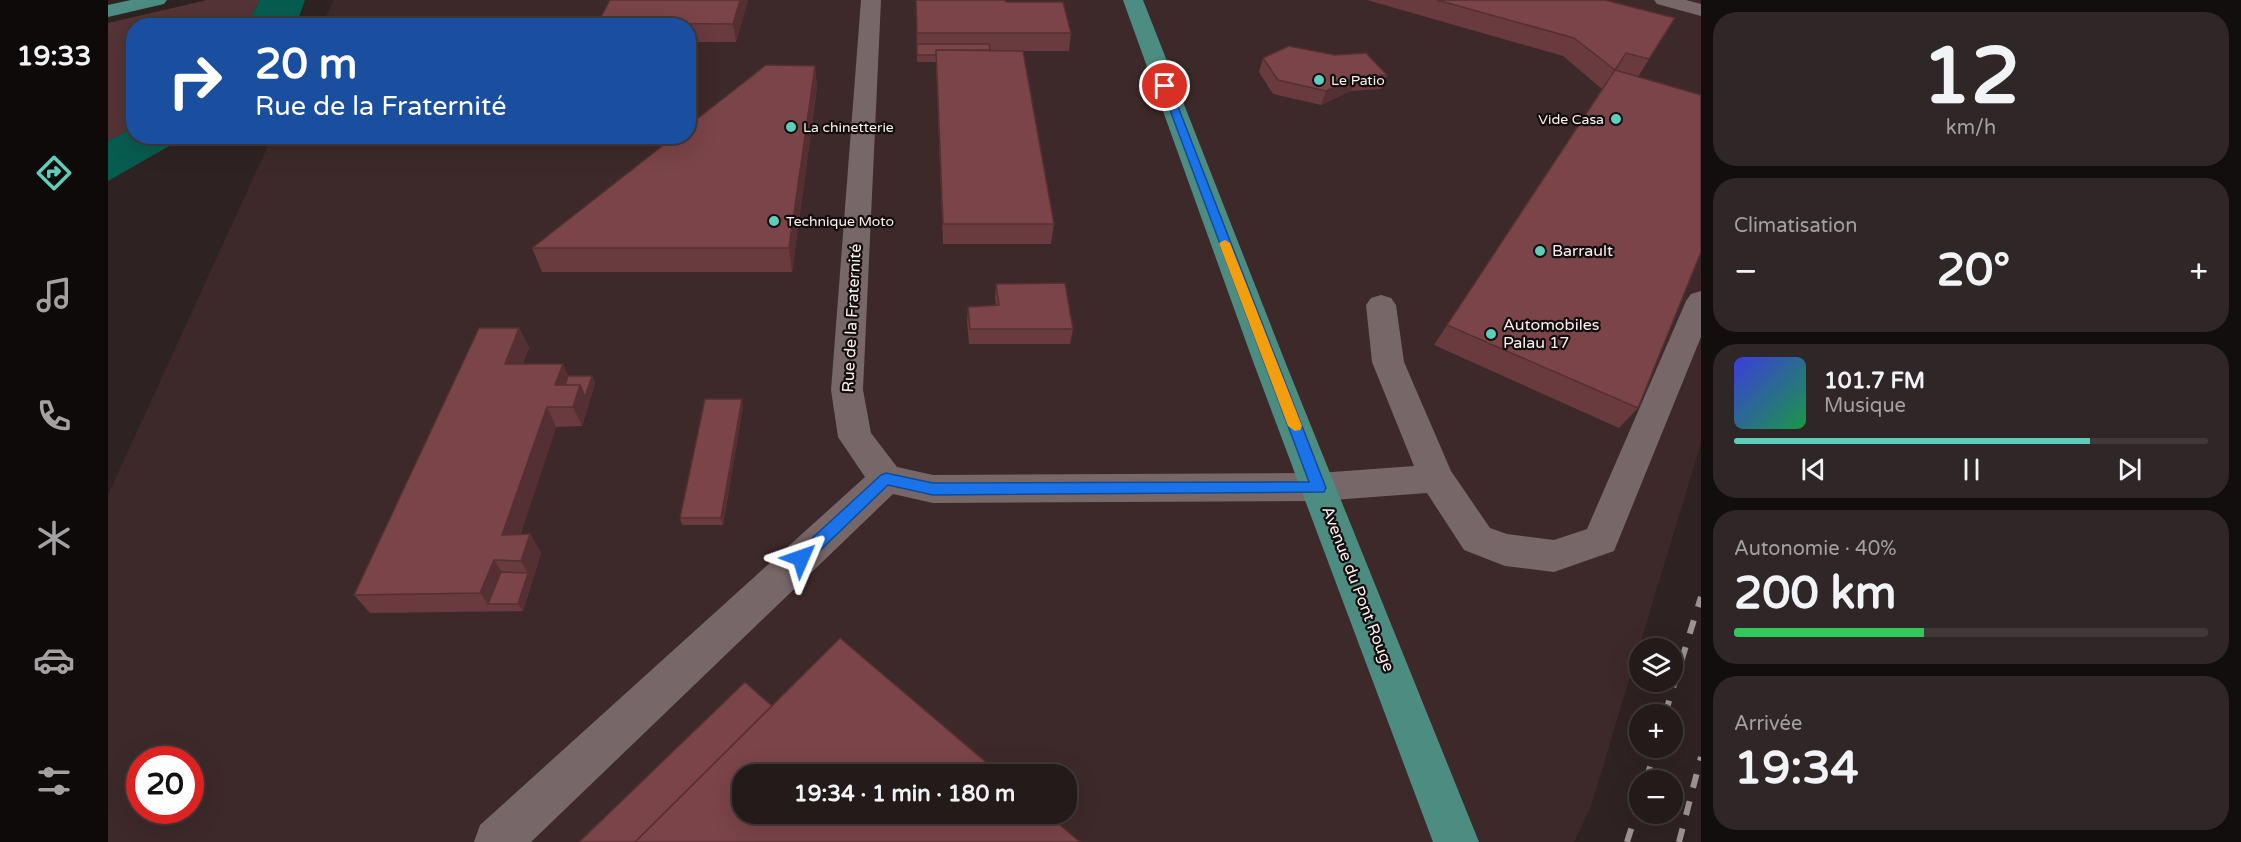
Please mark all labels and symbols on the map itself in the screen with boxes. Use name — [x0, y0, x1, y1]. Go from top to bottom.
pin — [1139, 60, 1190, 111]
place label: Le Patio — [1331, 72, 1385, 89]
marker: Le Patio — [1312, 73, 1326, 87]
place label: Vide Casa — [1538, 111, 1604, 128]
marker: Vide Casa — [1609, 112, 1623, 126]
place label: La chinetterie — [803, 119, 894, 136]
marker: La chinetterie — [784, 120, 798, 134]
place label: Technique Moto — [786, 213, 894, 230]
marker: Technique Moto — [767, 214, 781, 228]
place label: Barrault — [1552, 241, 1613, 261]
street label: Rue de la Fraternité — [838, 243, 866, 393]
marker: Barrault — [1533, 244, 1547, 258]
place label: Automobiles Palau 17 — [1503, 315, 1599, 353]
marker: Automobiles Palau 17 — [1484, 327, 1498, 341]
street label: Avenue du Pont Rouge — [1317, 503, 1399, 675]
position arrow — [769, 526, 833, 590]
speed limit sign: 20 — [126, 746, 204, 824]

